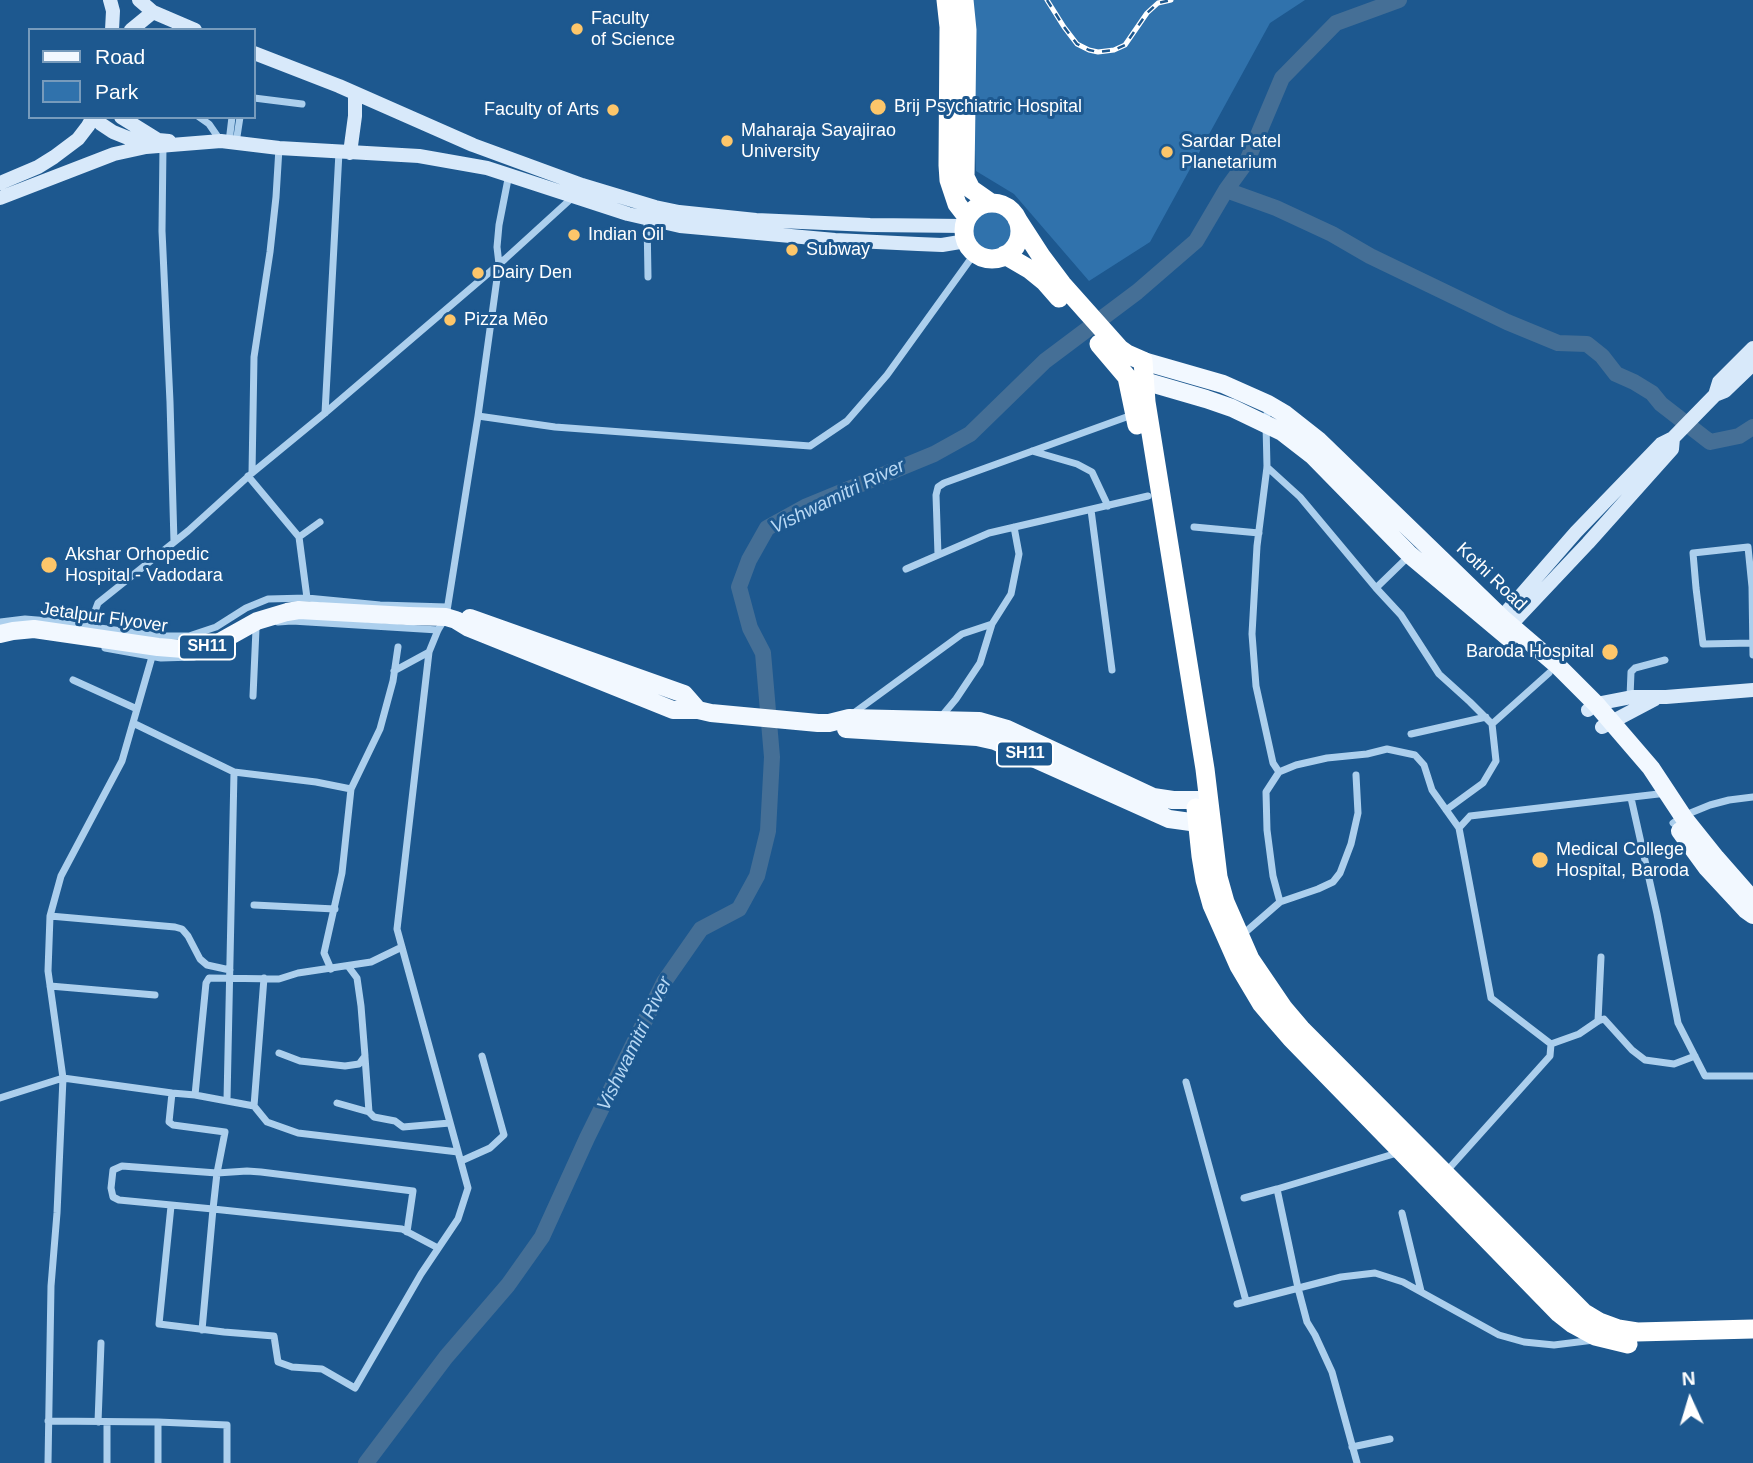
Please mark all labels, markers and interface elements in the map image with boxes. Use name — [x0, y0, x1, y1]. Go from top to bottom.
place label: Faculty of Science — [591, 8, 675, 50]
marker: Faculty of Science — [569, 21, 585, 37]
legend — [28, 28, 256, 119]
text: Road — [95, 45, 145, 68]
text: Park — [95, 80, 138, 103]
place label: Brij Psychiatric Hospital — [894, 96, 1082, 118]
marker: Brij Psychiatric Hospital — [868, 97, 888, 117]
place label: Faculty of Arts — [484, 99, 599, 121]
marker: Faculty of Arts — [605, 102, 621, 118]
place label: Maharaja Sayajirao University — [741, 120, 896, 162]
place label: Sardar Patel Planetarium — [1181, 131, 1281, 174]
marker: Maharaja Sayajirao University — [719, 133, 735, 149]
marker: Sardar Patel Planetarium — [1159, 144, 1175, 160]
place label: Indian Oil — [588, 224, 664, 246]
marker: Indian Oil — [566, 227, 582, 243]
place label: Subway — [806, 239, 870, 261]
marker: Subway — [784, 242, 800, 258]
place label: Dairy Den — [492, 262, 572, 284]
marker: Dairy Den — [470, 265, 486, 281]
place label: Pizza Mēo — [464, 309, 548, 331]
marker: Pizza Mēo — [442, 312, 458, 328]
water label: Vishwamitri River — [767, 455, 909, 539]
street label: Kothi Road — [1451, 538, 1531, 616]
place label: Akshar Orhopedic Hospital - Vadodara — [65, 544, 223, 586]
marker: Akshar Orhopedic Hospital - Vadodara — [39, 555, 59, 575]
street label: Jetalpur Flyover — [39, 598, 169, 638]
road number: SH11 — [179, 634, 235, 660]
place label: Baroda Hospital — [1466, 641, 1594, 663]
marker: Baroda Hospital — [1600, 642, 1620, 662]
road number: SH11 — [997, 741, 1053, 766]
place label: Medical College Hospital, Baroda — [1556, 839, 1689, 882]
marker: Medical College Hospital, Baroda — [1530, 850, 1550, 870]
water label: Vishwamitri River — [593, 973, 677, 1115]
north arrow — [1655, 1365, 1725, 1435]
text: N — [1681, 1368, 1696, 1390]

